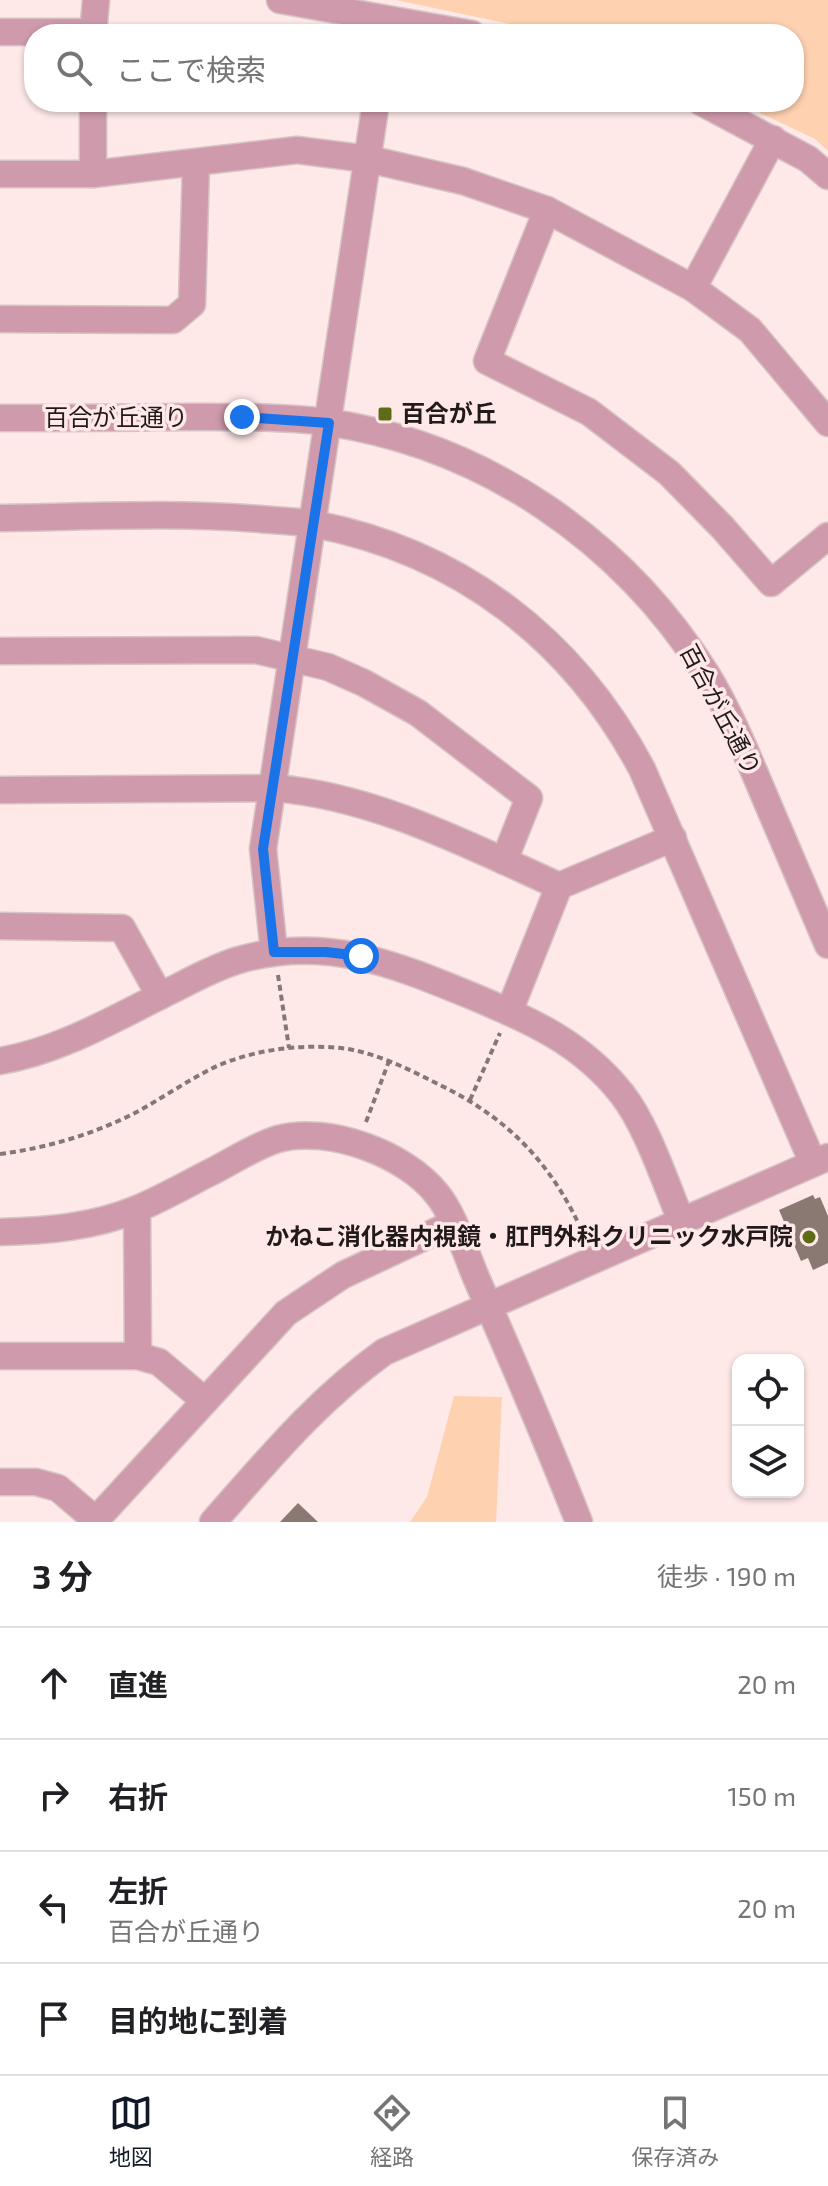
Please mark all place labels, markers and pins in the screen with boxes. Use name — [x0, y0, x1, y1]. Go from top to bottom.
place label: 百合が丘 — [401, 398, 497, 427]
marker: 百合が丘 — [376, 405, 394, 423]
place label: かねこ消化器内視鏡・肛門外科クリニック水戸院 — [265, 1221, 793, 1250]
marker: かねこ消化器内視鏡・肛門外科クリニック水戸院 — [800, 1228, 818, 1246]

